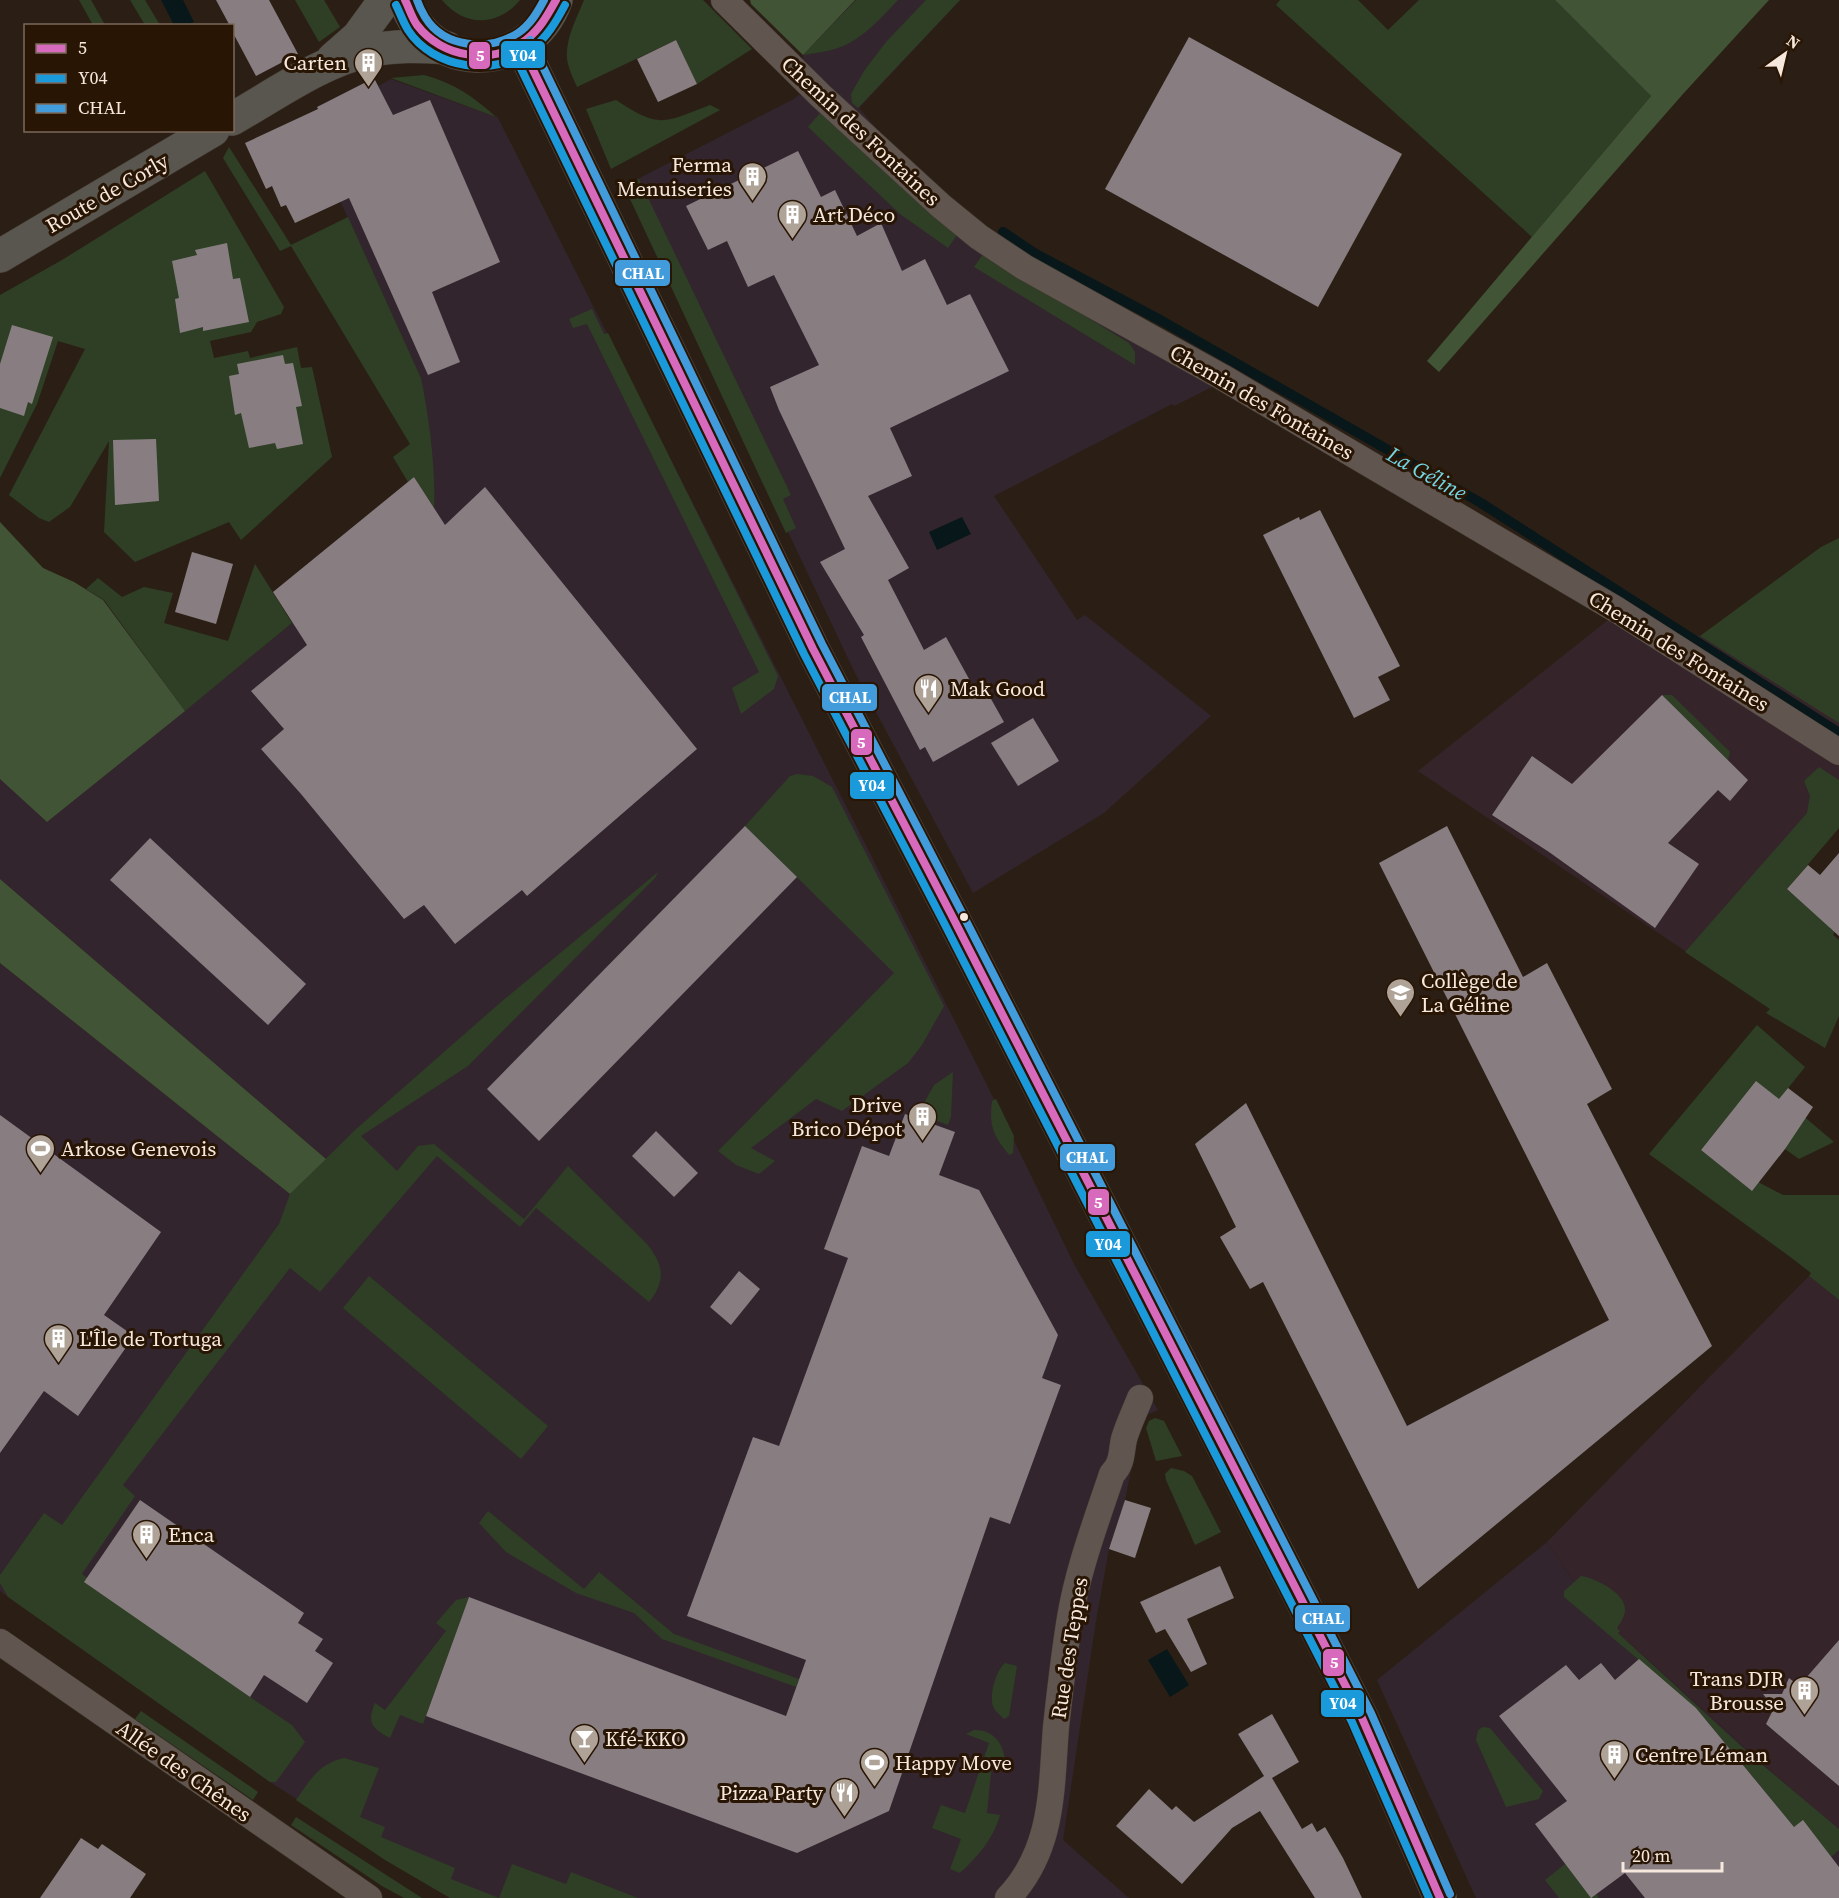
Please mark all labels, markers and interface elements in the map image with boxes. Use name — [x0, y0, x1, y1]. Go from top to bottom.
legend — [24, 24, 234, 132]
north arrow — [1755, 24, 1815, 84]
text: N — [1782, 29, 1805, 54]
text: 5 — [78, 35, 87, 60]
line badge: Y04 — [500, 40, 546, 69]
line badge: 5 — [468, 41, 491, 70]
text: 5 — [476, 44, 485, 66]
text: Y04 — [509, 44, 537, 66]
building icon: Carten — [352, 46, 384, 88]
place label: Carten — [284, 48, 347, 77]
street label: Chemin des Fontaines — [775, 50, 947, 212]
text: Y04 — [78, 65, 107, 90]
text: CHAL — [78, 95, 126, 120]
street label: Route de Corly — [40, 146, 174, 240]
place label: Ferma Menuiseries — [617, 150, 732, 203]
building icon: Ferma Menuiseries — [737, 160, 769, 202]
building icon: Art Déco — [776, 198, 808, 240]
place label: Art Déco — [813, 200, 895, 229]
line badge: CHAL — [614, 259, 671, 287]
text: CHAL — [622, 262, 664, 284]
street label: Chemin des Fontaines — [1165, 337, 1359, 467]
water label: La Géline — [1381, 438, 1472, 507]
street label: Chemin des Fontaines — [1583, 584, 1775, 718]
restaurant icon: Mak Good — [913, 672, 945, 714]
place label: Mak Good — [950, 674, 1045, 703]
line badge: CHAL — [821, 683, 878, 712]
text: CHAL — [829, 686, 871, 708]
line badge: 5 — [850, 728, 873, 756]
text: 5 — [857, 731, 866, 753]
line badge: Y04 — [849, 771, 895, 800]
text: Y04 — [858, 774, 886, 796]
unlabelled marker — [958, 911, 970, 923]
place label: Collège de La Géline — [1421, 966, 1518, 1019]
school or university icon: Collège de La Géline — [1384, 976, 1416, 1018]
place label: Drive Brico Dépot — [791, 1090, 902, 1143]
building icon: Drive Brico Dépot — [907, 1100, 939, 1142]
sports icon: Arkose Genevois — [24, 1132, 56, 1174]
place label: Arkose Genevois — [61, 1134, 216, 1163]
line badge: CHAL — [1059, 1143, 1116, 1172]
text: CHAL — [1066, 1146, 1108, 1168]
line badge: 5 — [1087, 1188, 1110, 1216]
text: 5 — [1094, 1191, 1103, 1213]
line badge: Y04 — [1085, 1230, 1131, 1258]
text: Y04 — [1094, 1233, 1122, 1255]
building icon: L'Île de Tortuga — [42, 1322, 74, 1364]
place label: L'Île de Tortuga — [79, 1324, 222, 1353]
building icon: Enca — [131, 1518, 163, 1560]
place label: Enca — [168, 1520, 215, 1549]
street label: Rue des Teppes — [1043, 1575, 1095, 1721]
line badge: CHAL — [1294, 1604, 1351, 1633]
text: CHAL — [1302, 1607, 1344, 1629]
line badge: 5 — [1322, 1648, 1345, 1677]
text: 5 — [1330, 1651, 1339, 1673]
place label: Trans DJR Brousse — [1690, 1664, 1784, 1717]
building icon: Trans DJR Brousse — [1789, 1674, 1821, 1716]
line badge: Y04 — [1320, 1689, 1365, 1718]
text: Y04 — [1329, 1692, 1357, 1714]
street label: Allée des Chênes — [111, 1714, 257, 1828]
bar icon: Kfé-KKO — [568, 1722, 600, 1764]
place label: Kfé-KKO — [605, 1724, 686, 1753]
building icon: Centre Léman — [1598, 1738, 1630, 1780]
place label: Centre Léman — [1635, 1740, 1768, 1769]
sports icon: Happy Move — [858, 1746, 890, 1788]
place label: Happy Move — [895, 1748, 1012, 1777]
restaurant icon: Pizza Party — [828, 1776, 860, 1818]
place label: Pizza Party — [720, 1778, 823, 1807]
scale bar — [1623, 1835, 1722, 1873]
text: 20 m — [1632, 1843, 1670, 1868]

